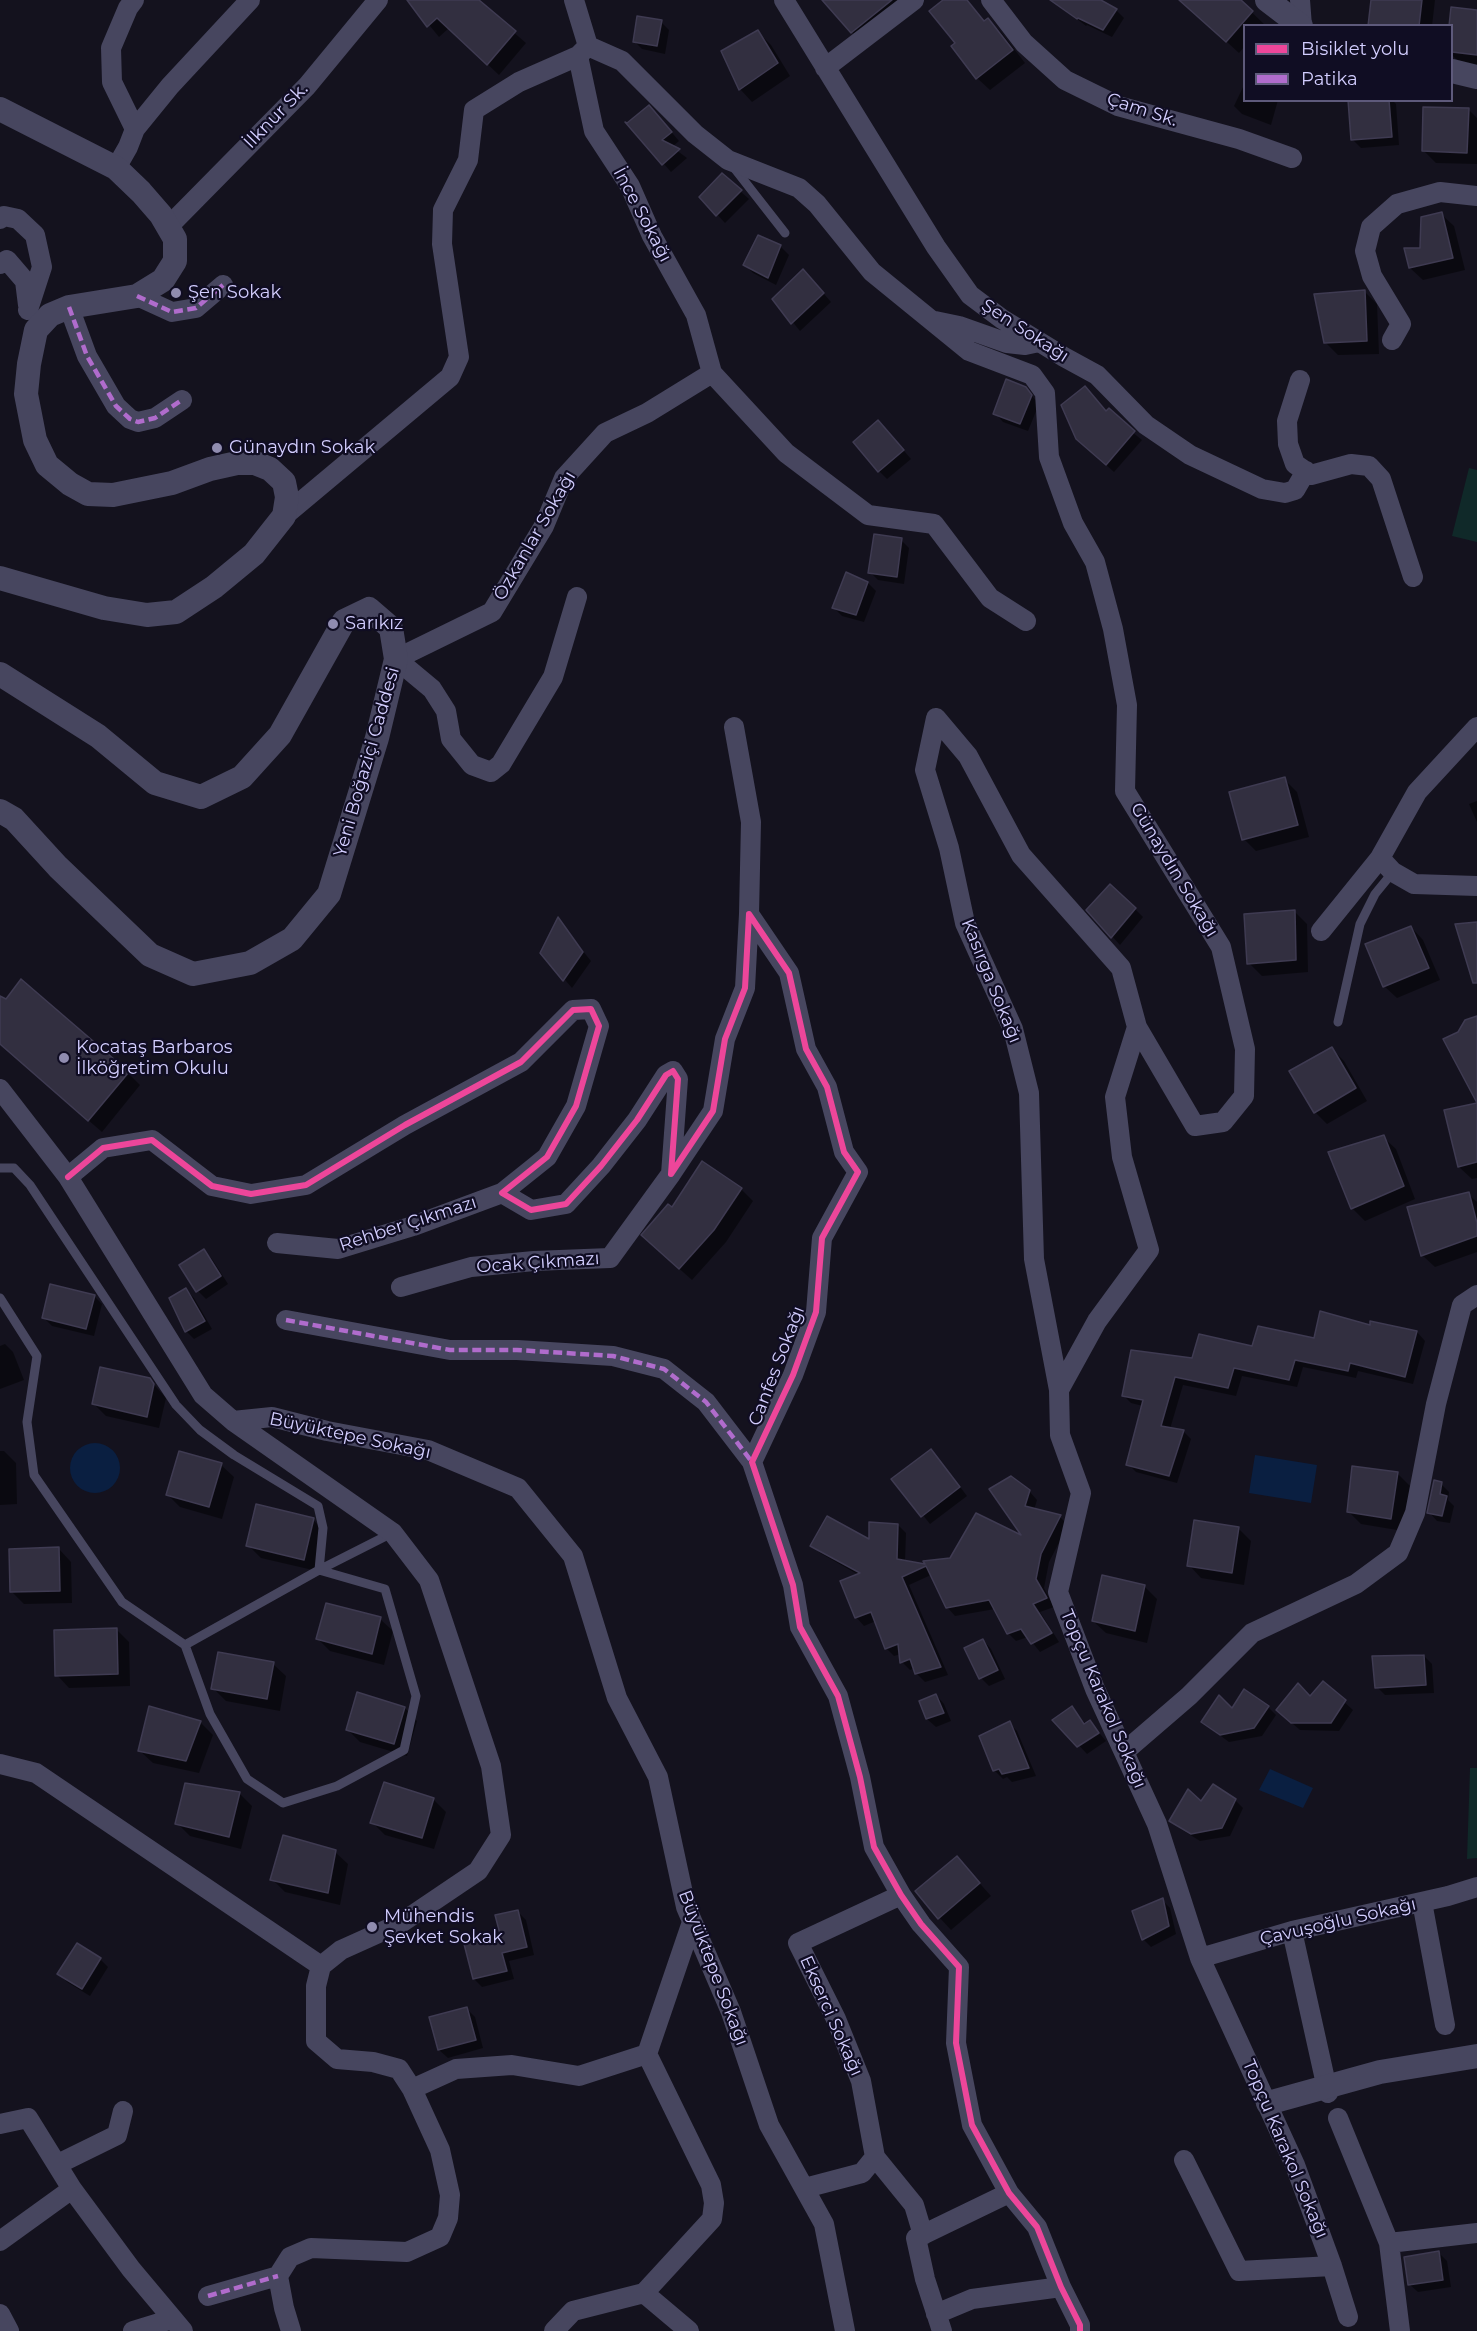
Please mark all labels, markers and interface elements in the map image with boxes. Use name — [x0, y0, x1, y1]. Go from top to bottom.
legend — [1243, 24, 1453, 102]
text: Bisiklet yolu — [1301, 38, 1409, 60]
text: Patika — [1301, 68, 1358, 90]
street label: İlknur Sk. — [239, 79, 313, 153]
street label: Çam Sk. — [1104, 88, 1180, 132]
street label: İnce Sokağı — [608, 164, 676, 266]
place label: Şen Sokak — [188, 282, 281, 304]
marker: Şen Sokak — [169, 286, 183, 300]
street label: Şen Sokağı — [977, 295, 1073, 367]
place label: Günaydın Sokak — [229, 437, 375, 459]
marker: Günaydın Sokak — [210, 441, 224, 455]
street label: Özkanlar Sokağı — [489, 467, 581, 605]
place label: Sarıkız — [345, 613, 403, 635]
marker: Sarıkız — [326, 617, 340, 631]
street label: Yeni Boğaziçi Caddesi — [330, 665, 404, 859]
street label: Günaydın Sokağı — [1125, 799, 1223, 941]
street label: Kasırga Sokağı — [956, 916, 1026, 1046]
place label: Kocataş Barbaros İlköğretim Okulu — [76, 1037, 233, 1080]
marker: Kocataş Barbaros İlköğretim Okulu — [57, 1051, 71, 1065]
street label: Rehber Çıkmazı — [337, 1192, 479, 1256]
street label: Ocak Çıkmazı — [476, 1248, 600, 1278]
street label: Canfes Sokağı — [744, 1303, 810, 1429]
street label: Büyüktepe Sokağı — [267, 1408, 433, 1464]
street label: Topçu Karakol Sokağı — [1056, 1606, 1150, 1792]
street label: Büyüktepe Sokağı — [673, 1887, 753, 2049]
street label: Çavuşoğlu Sokağı — [1258, 1894, 1418, 1950]
place label: Mühendis Şevket Sokak — [384, 1906, 503, 1948]
marker: Mühendis Şevket Sokak — [365, 1920, 379, 1934]
street label: Ekserci Sokağı — [795, 1952, 867, 2080]
street label: Topçu Karakol Sokağı — [1238, 2056, 1332, 2242]

